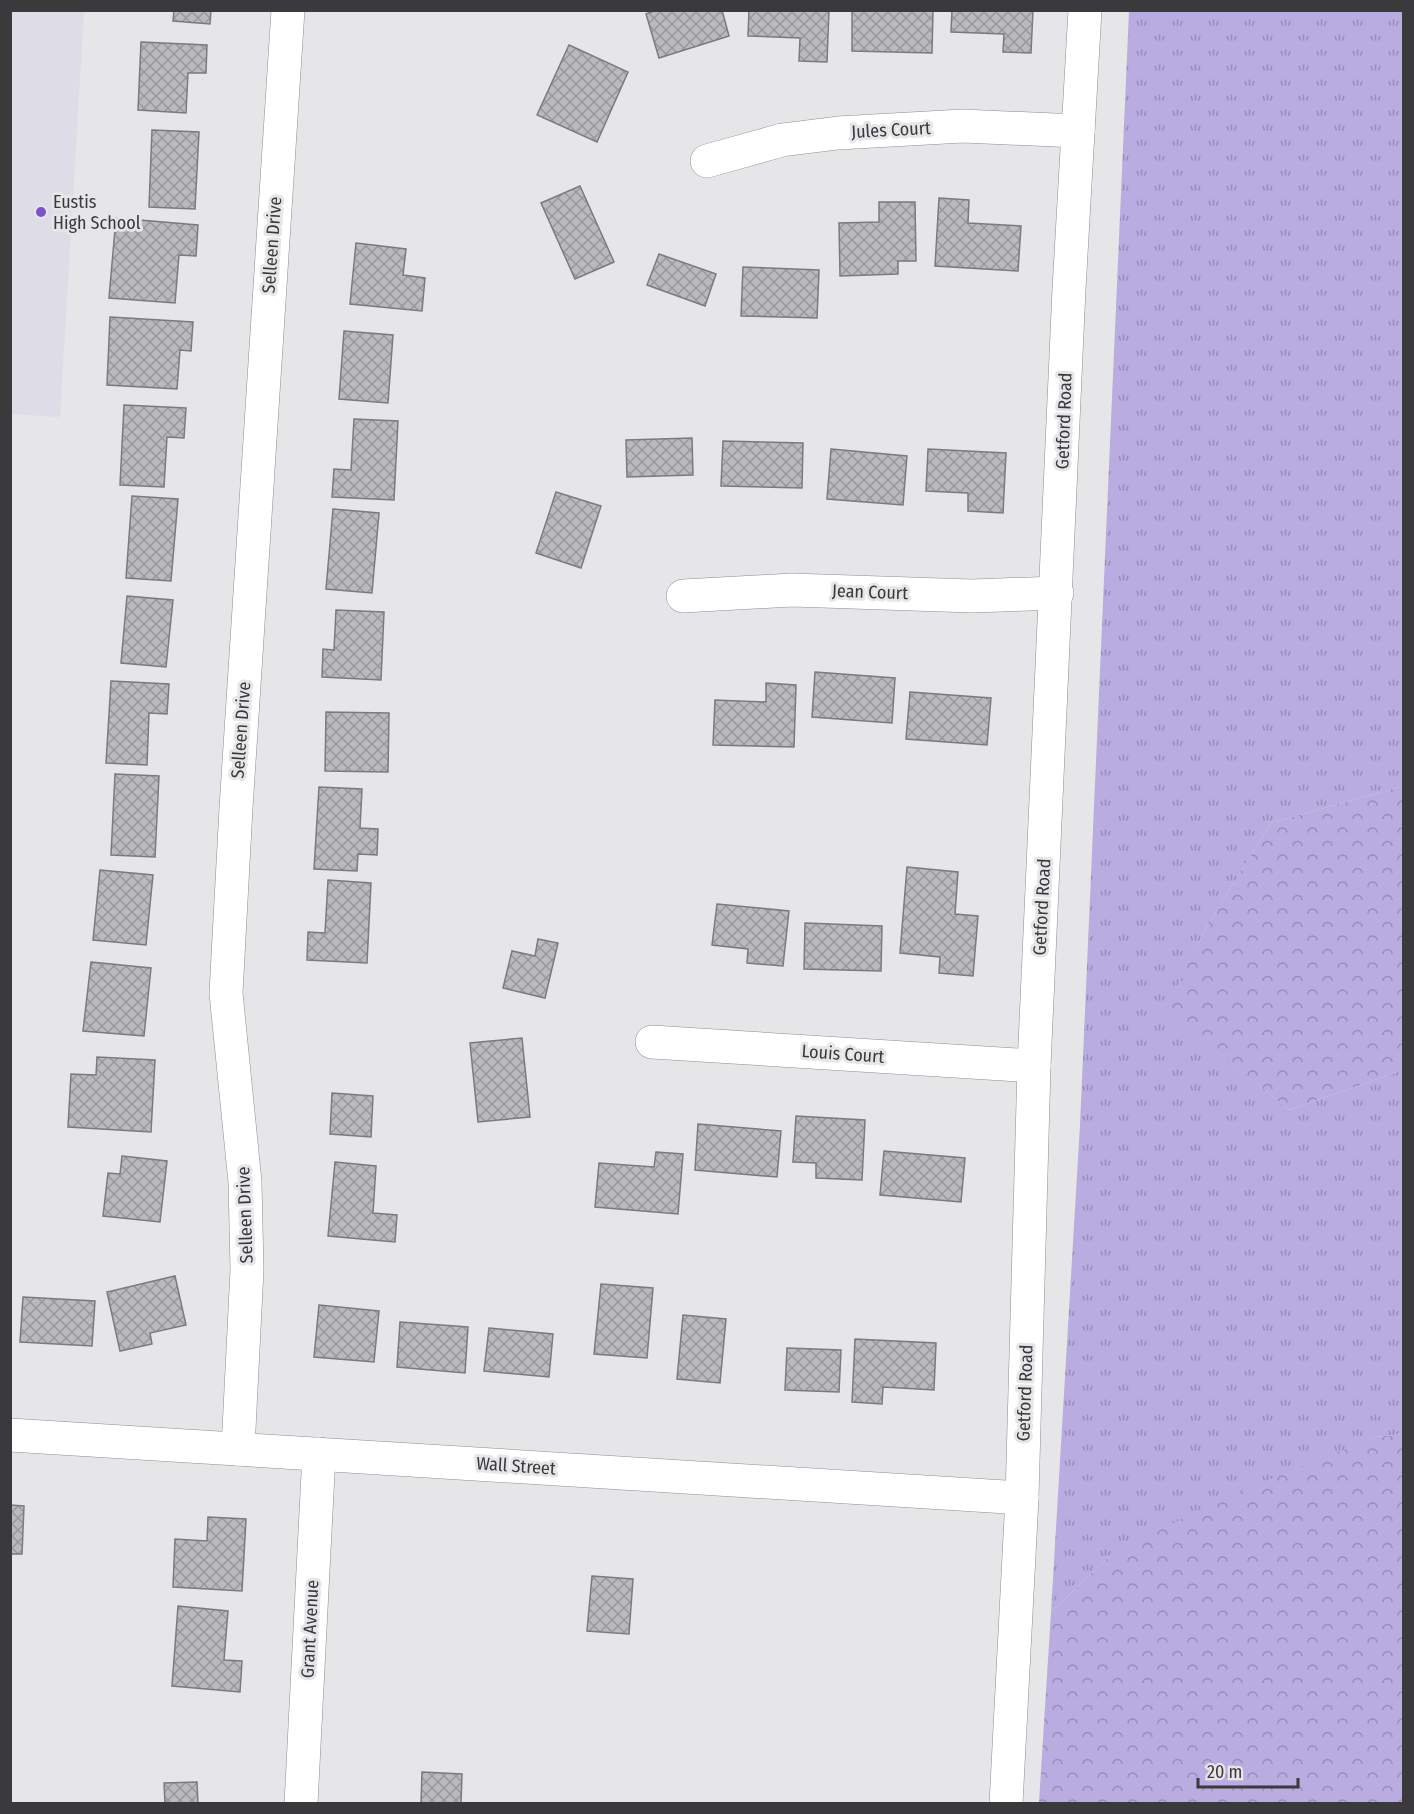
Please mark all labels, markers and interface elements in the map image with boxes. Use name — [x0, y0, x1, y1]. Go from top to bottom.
street label: Jules Court — [851, 117, 931, 143]
place label: Eustis High School — [53, 191, 141, 234]
street label: Selleen Drive — [258, 196, 286, 294]
marker: Eustis High School — [34, 205, 48, 219]
street label: Getford Road — [1051, 372, 1077, 470]
street label: Jean Court — [832, 580, 908, 604]
street label: Selleen Drive — [227, 681, 255, 779]
street label: Getford Road — [1028, 858, 1056, 956]
street label: Louis Court — [801, 1040, 885, 1068]
street label: Selleen Drive — [232, 1166, 258, 1264]
street label: Getford Road — [1012, 1344, 1038, 1442]
street label: Wall Street — [476, 1452, 557, 1480]
street label: Grant Avenue — [296, 1579, 324, 1679]
scale bar — [1198, 1751, 1298, 1789]
text: 20 m — [1207, 1761, 1242, 1783]

